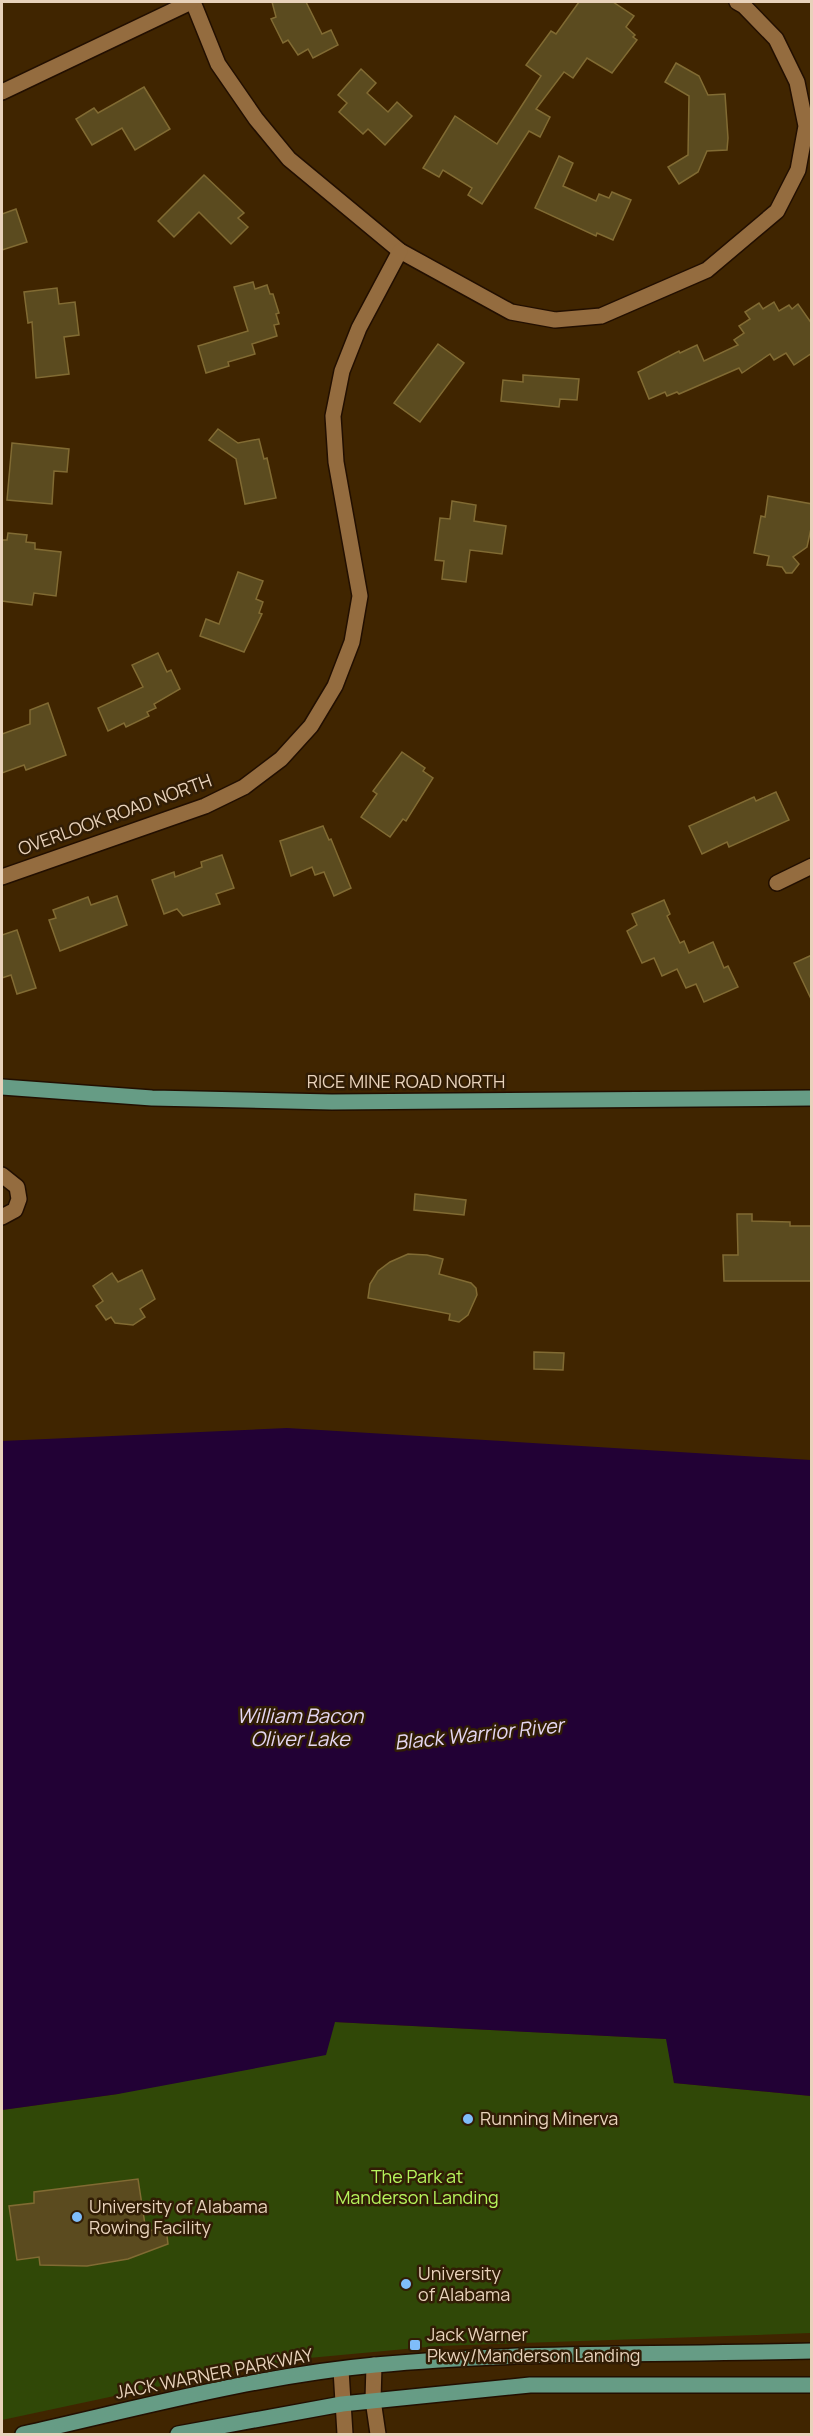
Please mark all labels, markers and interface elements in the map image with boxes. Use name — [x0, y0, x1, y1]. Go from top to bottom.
street label: OVERLOOK ROAD NORTH — [14, 768, 215, 860]
street label: RICE MINE ROAD NORTH — [307, 1069, 505, 1093]
water label: William Bacon Oliver Lake — [237, 1702, 365, 1752]
water label: Black Warrior River — [393, 1711, 568, 1756]
place label: Running Minerva — [480, 2106, 618, 2130]
marker: Running Minerva — [461, 2112, 475, 2126]
park label: The Park at Manderson Landing — [335, 2164, 499, 2209]
place label: University of Alabama Rowing Facility — [89, 2194, 268, 2239]
marker: University of Alabama Rowing Facility — [70, 2210, 84, 2224]
place label: University of Alabama — [418, 2261, 510, 2306]
marker: University of Alabama — [399, 2277, 413, 2291]
place label: Jack Warner Pkwy/Manderson Landing — [427, 2322, 641, 2367]
marker: Jack Warner Pkwy/Manderson Landing — [408, 2338, 422, 2352]
street label: JACK WARNER PARKWAY — [113, 2342, 316, 2404]

